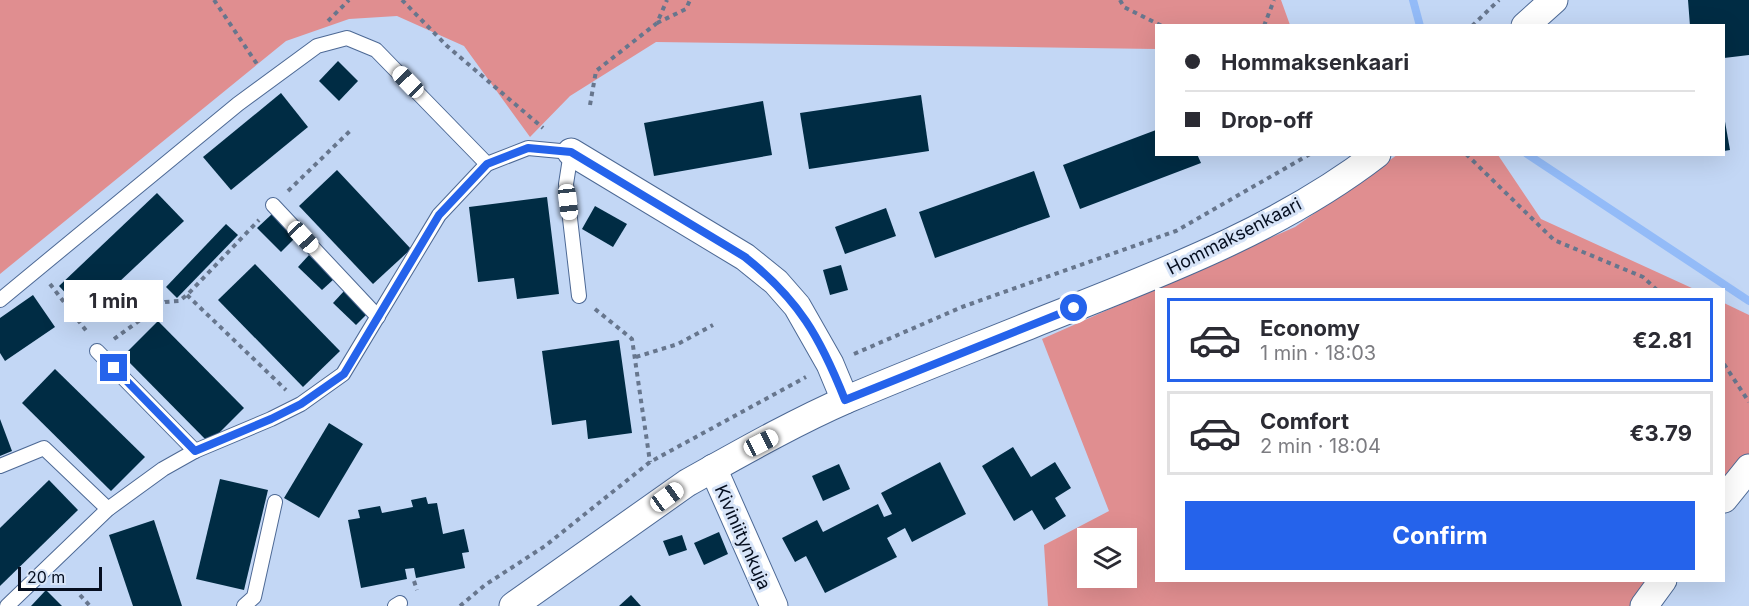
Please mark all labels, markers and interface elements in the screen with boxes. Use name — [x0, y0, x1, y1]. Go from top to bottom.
text: Hommaksenkaari — [1221, 49, 1409, 75]
car — [389, 63, 427, 101]
text: Drop-off — [1221, 107, 1313, 133]
car — [557, 183, 579, 221]
street label: Hommaksenkaari — [1163, 193, 1305, 279]
car — [284, 218, 322, 256]
callout: 1 min — [64, 281, 164, 323]
text: 1 min — [89, 289, 138, 313]
route start — [1060, 294, 1087, 321]
icon: car — [1188, 313, 1242, 367]
text: Economy — [1260, 315, 1360, 341]
text: €2.81 — [1633, 327, 1692, 353]
text: 1 min · 18:03 — [1260, 341, 1376, 365]
route end — [100, 354, 127, 381]
icon: car — [1188, 406, 1242, 460]
text: Comfort — [1260, 408, 1349, 434]
text: €3.79 — [1630, 420, 1692, 446]
car — [741, 427, 781, 459]
text: 2 min · 18:04 — [1260, 434, 1381, 458]
car — [647, 479, 687, 515]
street label: Kiviniitynkuja — [711, 481, 775, 593]
button: Confirm — [1185, 501, 1695, 570]
map controls — [1077, 528, 1137, 588]
button: layers — [1077, 528, 1137, 588]
scale bar — [18, 564, 102, 592]
text: 20 m — [27, 567, 65, 587]

